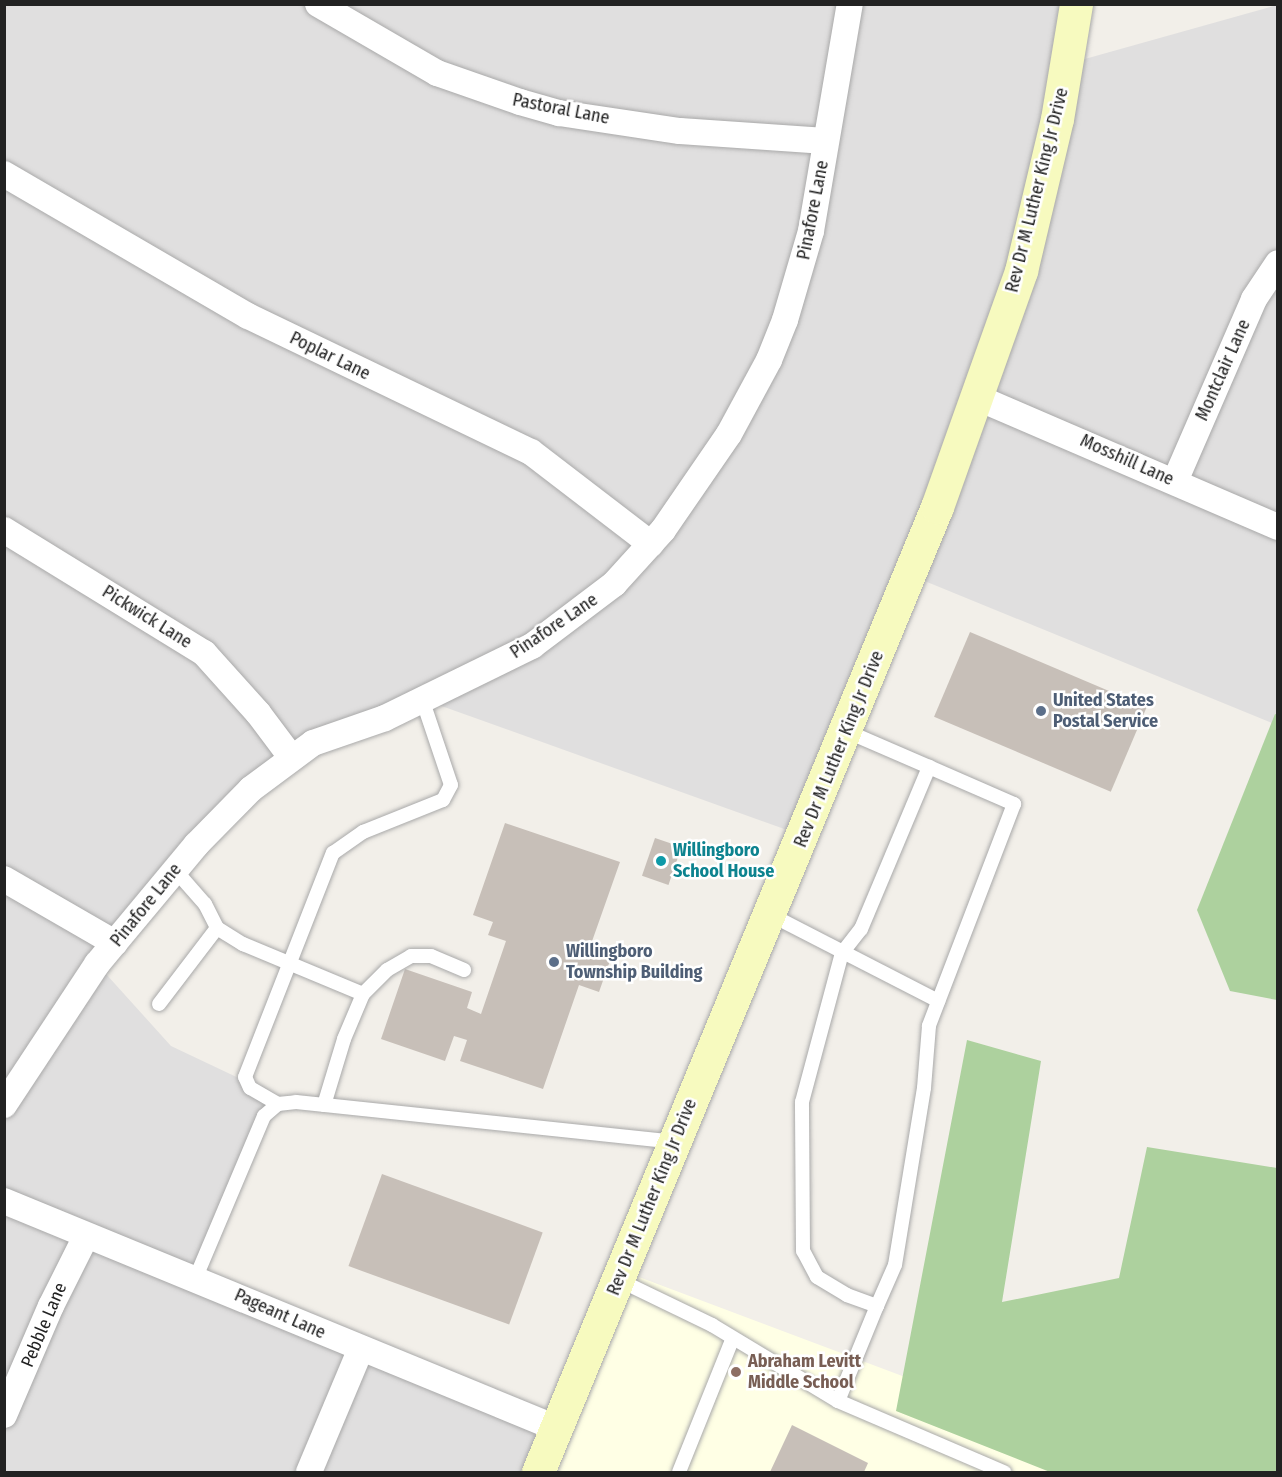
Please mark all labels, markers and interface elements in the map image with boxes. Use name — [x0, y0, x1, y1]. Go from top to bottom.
street label: Rev Dr M Luther King Jr Drive — [1001, 85, 1073, 295]
street label: Pastoral Lane — [511, 89, 611, 129]
street label: Pinafore Lane — [793, 158, 833, 262]
street label: Montclair Lane — [1191, 316, 1255, 424]
street label: Poplar Lane — [286, 327, 374, 385]
street label: Mosshill Lane — [1077, 430, 1177, 490]
street label: Pickwick Lane — [98, 581, 196, 653]
street label: Pinafore Lane — [506, 589, 602, 663]
street label: Rev Dr M Luther King Jr Drive — [790, 647, 888, 851]
place label: United States Postal Service — [1053, 690, 1158, 732]
marker: United States Postal Service — [1034, 704, 1048, 718]
place label: Willingboro School House — [673, 840, 774, 882]
marker: Willingboro School House — [654, 854, 668, 868]
street label: Pinafore Lane — [106, 859, 186, 951]
place label: Willingboro Township Building — [566, 941, 702, 984]
marker: Willingboro Township Building — [547, 955, 561, 969]
street label: Rev Dr M Luther King Jr Drive — [603, 1095, 701, 1299]
street label: Pebble Lane — [17, 1279, 71, 1371]
street label: Pageant Lane — [231, 1284, 329, 1344]
place label: Abraham Levitt Middle School — [748, 1351, 861, 1394]
marker: Abraham Levitt Middle School — [729, 1365, 743, 1379]

